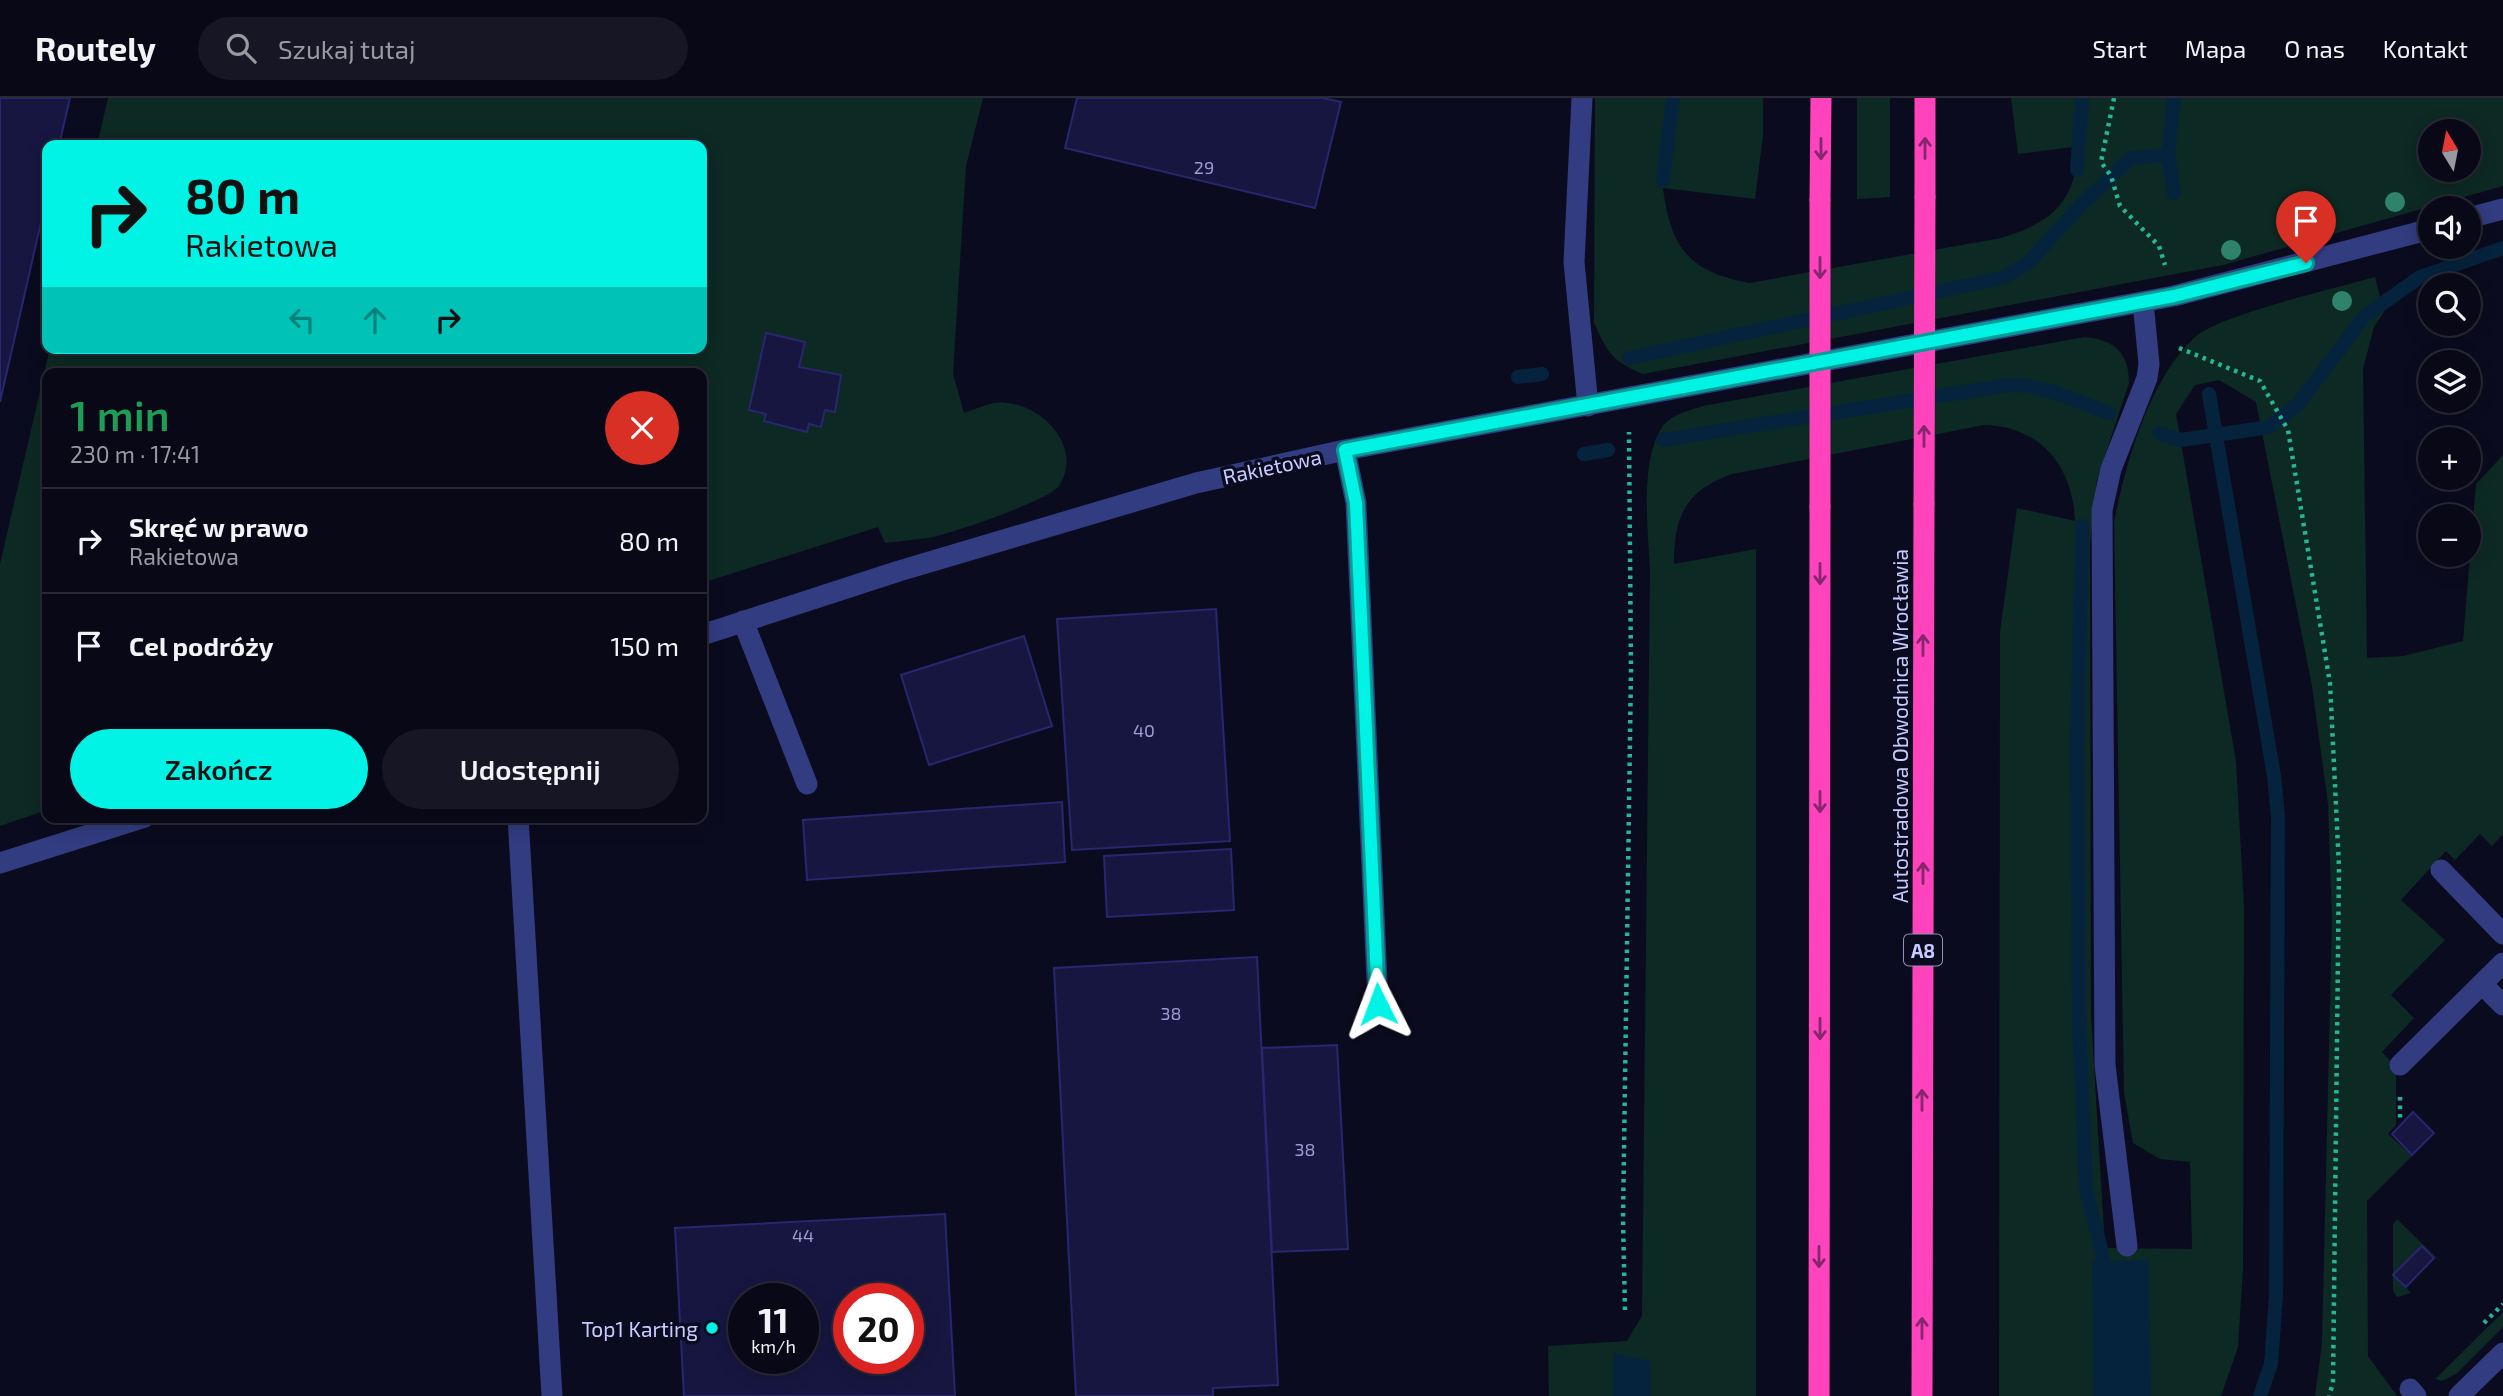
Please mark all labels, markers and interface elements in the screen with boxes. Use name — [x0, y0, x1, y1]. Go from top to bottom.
search box — [198, 17, 688, 80]
text: Routely — [35, 28, 156, 68]
icon: search — [222, 29, 260, 67]
text: Szukaj tutaj — [278, 33, 415, 64]
text: Start — [2092, 34, 2147, 63]
text: Mapa — [2185, 34, 2246, 63]
text: O nas — [2284, 34, 2345, 63]
text: Kontakt — [2383, 34, 2468, 63]
north arrow — [2418, 119, 2482, 182]
map controls — [2418, 119, 2481, 567]
one-way arrow — [1918, 136, 1932, 159]
one-way arrow — [1814, 137, 1827, 160]
house number: 29 — [1194, 156, 1214, 178]
text: 80 m — [185, 165, 300, 224]
icon: right — [70, 168, 161, 259]
pin — [2276, 191, 2336, 263]
button: sound — [2418, 196, 2481, 259]
icon: arrive — [2287, 202, 2325, 240]
text: Rakietowa — [185, 225, 338, 263]
one-way arrow — [1813, 256, 1827, 279]
button: search — [2418, 273, 2481, 336]
icon: left — [283, 301, 321, 339]
icon: ahead — [356, 301, 394, 339]
icon: right — [429, 301, 467, 339]
button: layers — [2418, 350, 2481, 413]
text: 1 min — [70, 389, 170, 439]
button: close — [605, 391, 679, 465]
one-way arrow — [1917, 425, 1931, 448]
button: + — [2418, 427, 2481, 490]
text: 230 m · 17:41 — [70, 440, 200, 468]
street label: Rakietowa — [1220, 443, 1324, 489]
button: − — [2418, 504, 2481, 567]
text: Skręć w prawo — [129, 511, 309, 542]
icon: right — [70, 522, 108, 560]
text: 80 m — [619, 525, 679, 556]
text: Rakietowa — [129, 542, 239, 570]
street label: Autostradowa Obwodnica Wrocławia — [1887, 549, 1912, 903]
one-way arrow — [1813, 562, 1827, 585]
icon: arrive — [70, 627, 108, 665]
text: Cel podróży — [129, 630, 274, 661]
text: 150 m — [610, 630, 679, 661]
one-way arrow — [1916, 634, 1930, 657]
house number: 40 — [1133, 719, 1155, 741]
button: Zakończ — [70, 729, 368, 809]
button: Udostępnij — [382, 729, 679, 809]
one-way arrow — [1813, 790, 1827, 813]
one-way arrow — [1916, 862, 1930, 885]
road number: A8 — [1904, 934, 1942, 965]
position arrow — [1341, 967, 1415, 1041]
house number: 38 — [1161, 1002, 1181, 1024]
one-way arrow — [1813, 1017, 1827, 1040]
one-way arrow — [1915, 1089, 1929, 1112]
house number: 38 — [1295, 1138, 1315, 1160]
house number: 44 — [792, 1224, 814, 1246]
one-way arrow — [1812, 1245, 1826, 1268]
speed limit sign: 20 — [833, 1283, 924, 1374]
text: 11 — [758, 1298, 789, 1340]
place label: Top1 Karting — [582, 1316, 698, 1341]
one-way arrow — [1915, 1317, 1929, 1340]
marker: Top1 Karting — [704, 1320, 720, 1336]
text: km/h — [751, 1335, 796, 1357]

